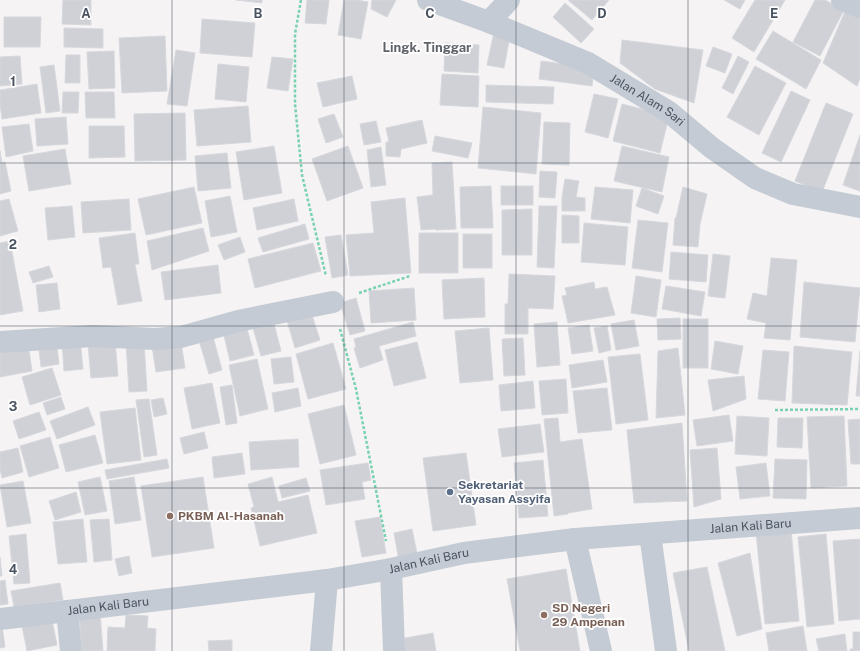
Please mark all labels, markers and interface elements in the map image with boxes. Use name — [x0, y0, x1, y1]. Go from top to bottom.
text: A — [81, 6, 91, 21]
text: B — [254, 6, 263, 21]
text: C — [425, 6, 435, 21]
text: D — [597, 6, 607, 21]
text: E — [770, 6, 778, 21]
district label: Lingk. Tinggar — [383, 40, 472, 55]
street label: Jalan Alam Sari — [608, 71, 687, 129]
text: 1 — [10, 74, 16, 89]
text: 2 — [9, 237, 17, 252]
text: 3 — [9, 399, 18, 414]
place label: Sekretariat Yayasan Assyifa — [458, 478, 551, 506]
marker: Sekretariat Yayasan Assyifa — [445, 487, 455, 497]
place label: PKBM Al-Hasanah — [178, 509, 284, 523]
marker: PKBM Al-Hasanah — [165, 511, 175, 521]
street label: Jalan Kali Baru — [709, 516, 792, 536]
street label: Jalan Kali Baru — [387, 545, 470, 576]
text: 4 — [9, 562, 18, 577]
street label: Jalan Kali Baru — [67, 594, 150, 618]
place label: SD Negeri 29 Ampenan — [552, 601, 625, 629]
marker: SD Negeri 29 Ampenan — [539, 610, 549, 620]

